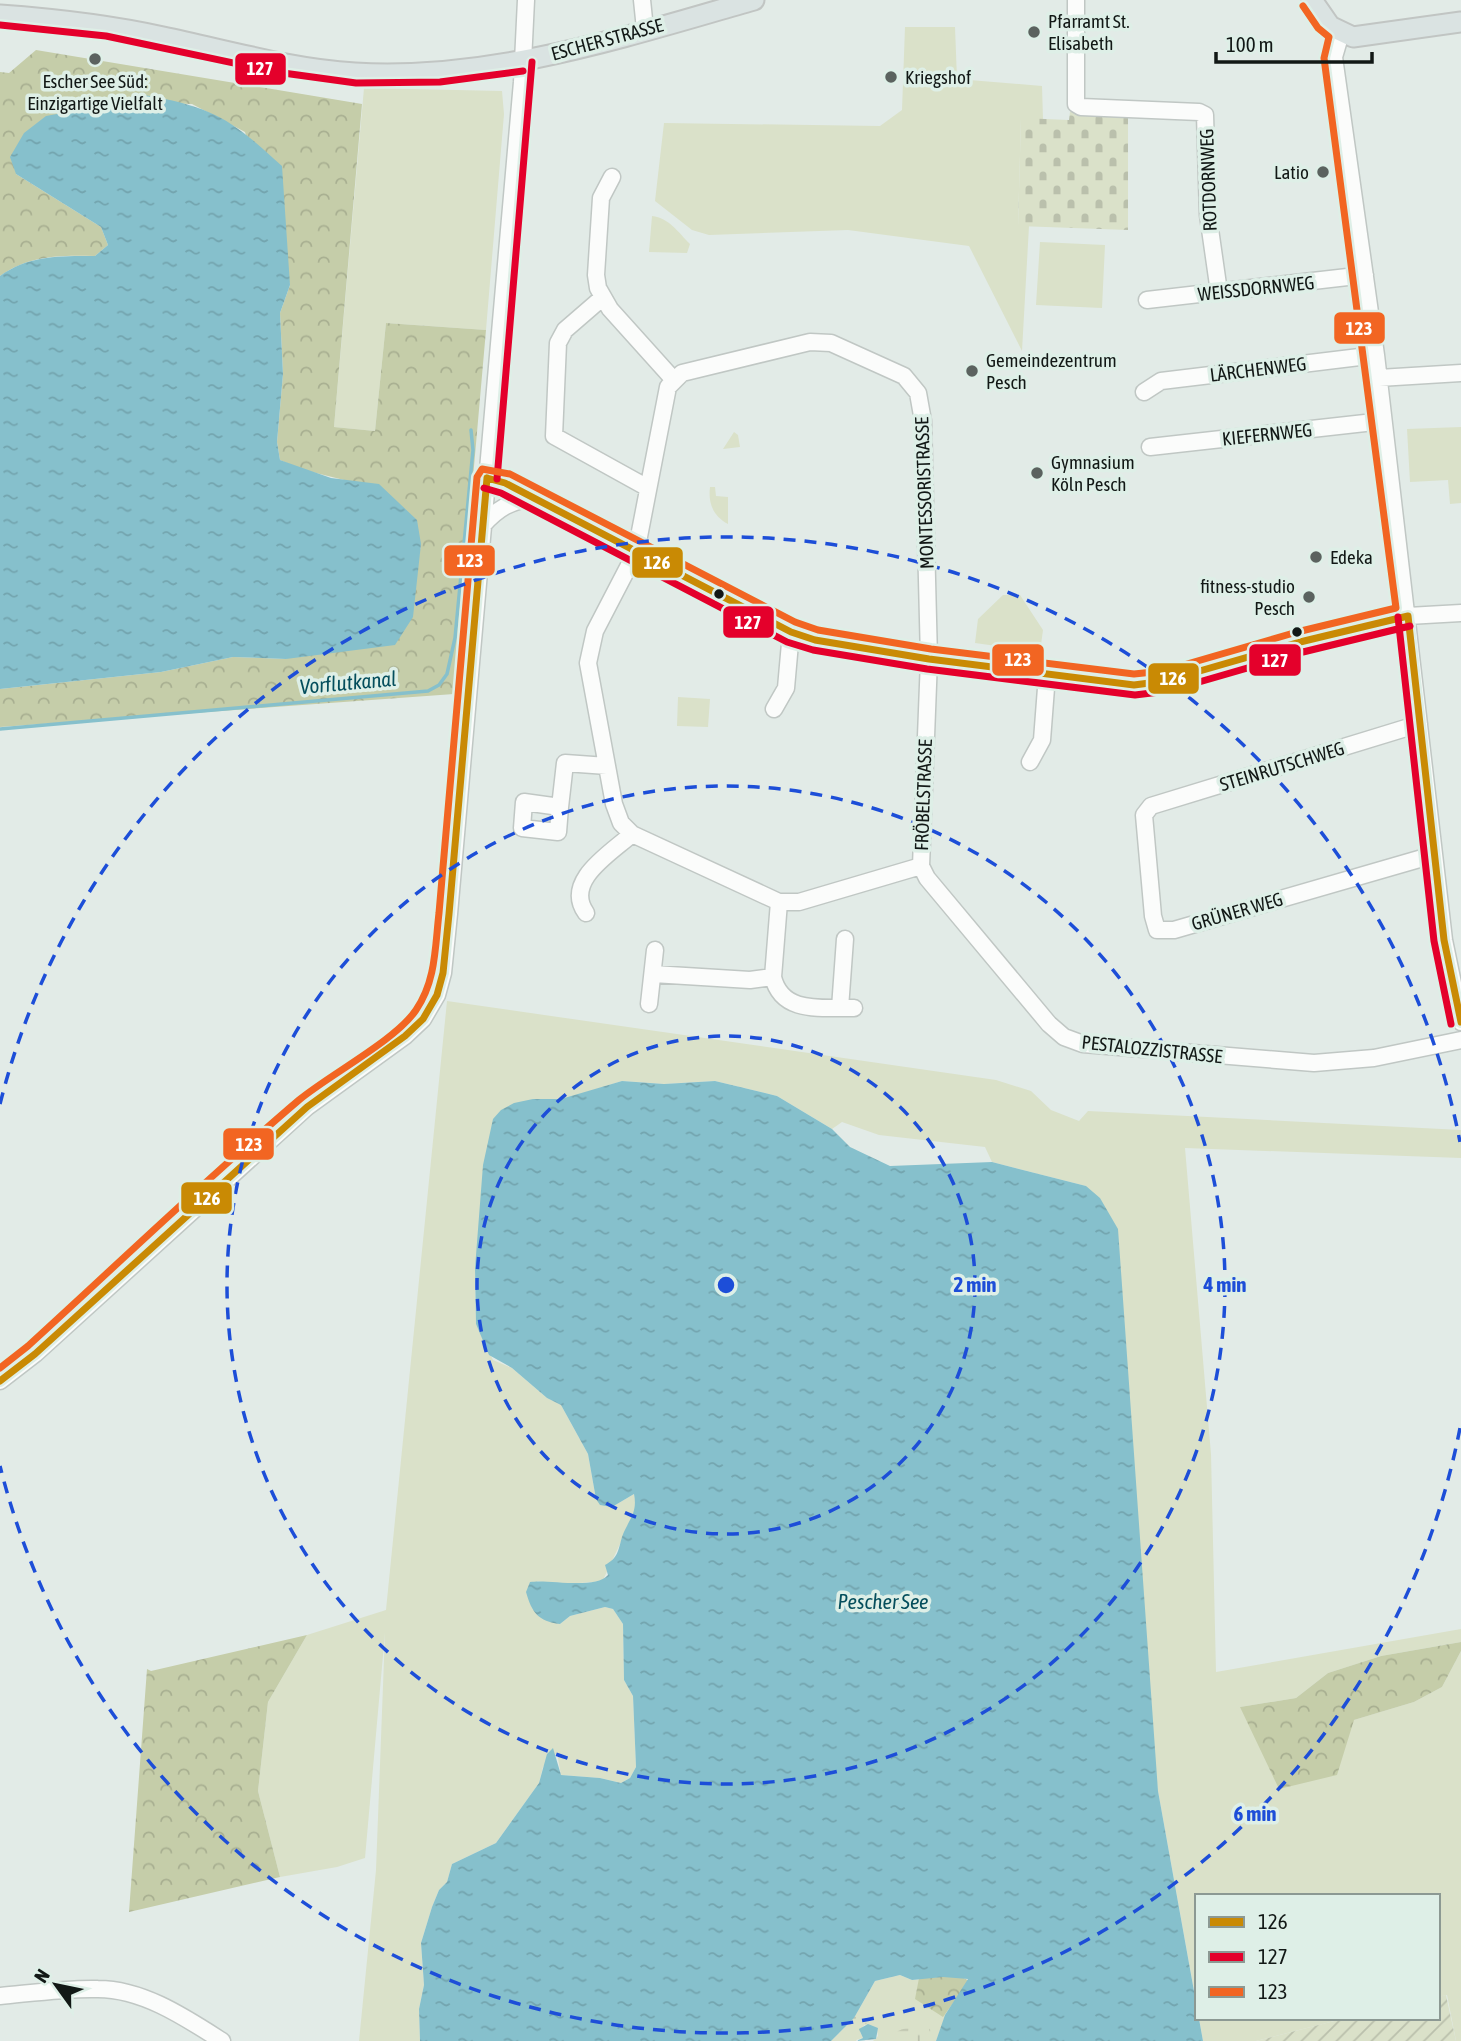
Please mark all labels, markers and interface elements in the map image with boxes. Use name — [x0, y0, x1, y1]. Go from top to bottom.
place label: Pfarramt St. Elisabeth — [1048, 10, 1130, 54]
street label: ESCHER STRASSE — [549, 13, 665, 65]
scale bar — [1216, 21, 1372, 65]
marker: Pfarramt St. Elisabeth — [1026, 24, 1042, 40]
text: 100 m — [1226, 32, 1274, 56]
marker: Escher See Süd: Einzigartige Vielfalt — [87, 51, 103, 67]
line badge: 127 — [234, 52, 287, 86]
text: 127 — [247, 57, 273, 79]
place label: Kriegshof — [905, 66, 971, 88]
marker: Kriegshof — [883, 69, 899, 85]
place label: Escher See Süd: Einzigartige Vielfalt — [27, 70, 163, 114]
street label: ROTDORNWEG — [1195, 128, 1221, 232]
place label: Latio — [1274, 161, 1309, 183]
marker: Latio — [1315, 164, 1331, 180]
street label: WEISSDORNWEG — [1197, 271, 1315, 305]
line badge: 123 — [1333, 311, 1386, 345]
text: 123 — [1346, 317, 1372, 339]
place label: Gemeindezentrum Pesch — [986, 349, 1117, 393]
street label: LÄRCHENWEG — [1209, 352, 1307, 386]
marker: Gemeindezentrum Pesch — [964, 363, 980, 379]
street label: MONTESSORISTRASSE — [910, 417, 938, 569]
street label: KIEFERNWEG — [1221, 418, 1313, 450]
place label: Gymnasium Köln Pesch — [1051, 451, 1135, 495]
marker: Gymnasium Köln Pesch — [1029, 465, 1045, 481]
line badge: 123 — [443, 544, 496, 577]
line badge: 126 — [631, 546, 684, 579]
place label: Edeka — [1330, 546, 1373, 568]
text: 123 — [457, 549, 483, 571]
marker: Edeka — [1308, 549, 1324, 565]
text: 126 — [644, 551, 670, 573]
place label: fitness-studio Pesch — [1200, 575, 1295, 619]
unlabelled marker — [712, 587, 726, 601]
marker: fitness-studio Pesch — [1301, 589, 1317, 605]
line badge: 127 — [722, 605, 775, 639]
text: 127 — [735, 611, 761, 633]
unlabelled marker — [1290, 625, 1304, 639]
line badge: 123 — [991, 643, 1045, 677]
line badge: 127 — [1248, 643, 1302, 677]
text: 123 — [1005, 648, 1031, 670]
text: 127 — [1262, 649, 1288, 671]
line badge: 126 — [1147, 662, 1200, 695]
water label: Vorflutkanal — [299, 666, 397, 698]
text: 126 — [1160, 667, 1186, 689]
street label: STEINRUTSCHWEG — [1217, 737, 1347, 795]
street label: FRÖBELSTRASSE — [910, 739, 936, 851]
street label: GRÜNER WEG — [1189, 887, 1285, 935]
street label: PESTALOZZISTRASSE — [1081, 1031, 1223, 1067]
line badge: 123 — [222, 1127, 275, 1161]
text: 123 — [236, 1133, 262, 1155]
line badge: 126 — [180, 1181, 233, 1215]
text: 126 — [194, 1187, 220, 1209]
text: 2 min — [954, 1272, 996, 1296]
text: 4 min — [1203, 1272, 1246, 1296]
centre of rings — [714, 1273, 738, 1297]
water label: Pescher See — [837, 1589, 929, 1613]
text: 6 min — [1234, 1801, 1276, 1825]
legend — [1195, 1894, 1440, 2020]
text: 126 — [1258, 1909, 1288, 1933]
text: 127 — [1258, 1944, 1288, 1968]
north arrow — [21, 1950, 91, 2020]
text: N — [29, 1965, 54, 1986]
text: 123 — [1258, 1979, 1288, 2003]

